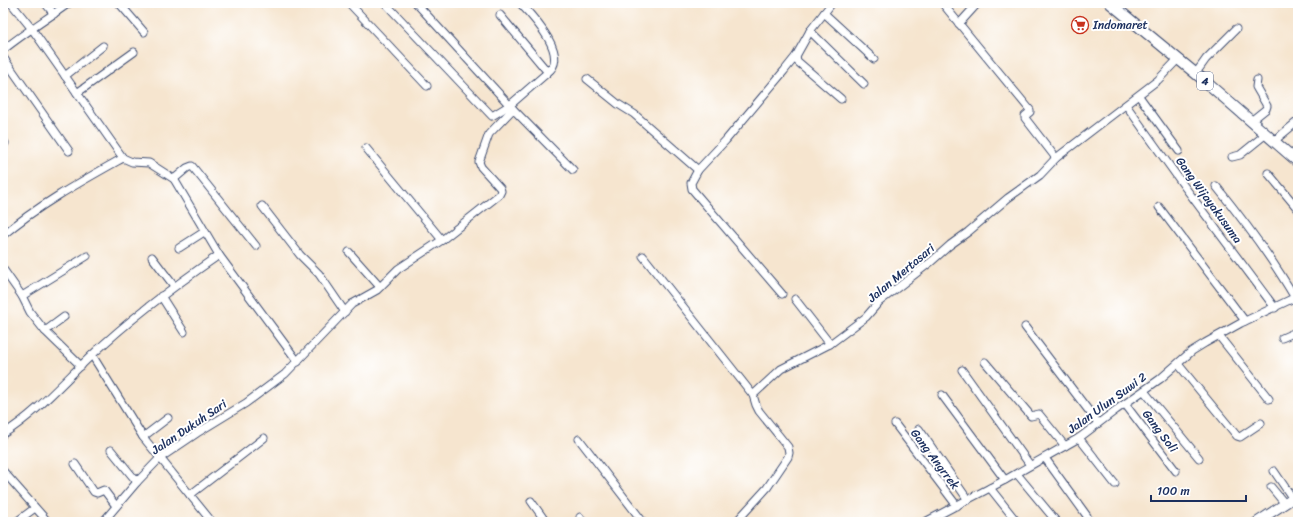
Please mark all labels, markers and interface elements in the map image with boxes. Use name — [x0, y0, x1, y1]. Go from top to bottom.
place label: Indomaret — [1092, 14, 1148, 36]
supermarket icon: Indomaret — [1070, 15, 1090, 35]
road number: 4 — [1197, 72, 1213, 90]
street label: Gang Wijayakusuma — [1170, 152, 1248, 248]
street label: Jalan Mertasari — [861, 238, 940, 309]
street label: Jalan Ulun Suwi 2 — [1062, 367, 1151, 440]
street label: Jalan Dukuh Sari — [146, 393, 232, 461]
street label: Gang Soli — [1136, 405, 1184, 458]
street label: Gang Angrrek — [905, 424, 966, 495]
scale bar — [1151, 477, 1246, 503]
text: 100 m — [1157, 480, 1190, 502]

